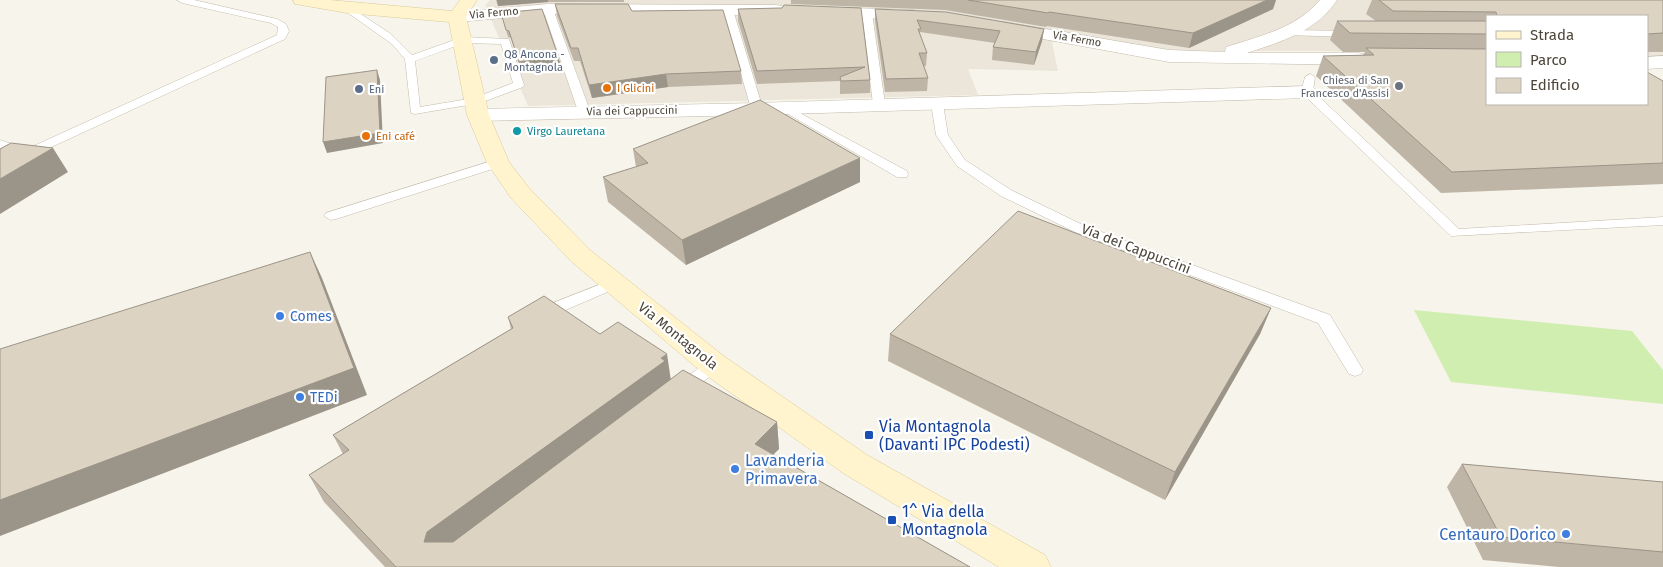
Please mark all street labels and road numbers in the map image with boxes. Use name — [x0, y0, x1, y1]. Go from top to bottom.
street label: Via Fermo — [469, 4, 519, 22]
street label: Via Fermo — [1052, 28, 1102, 50]
street label: Via dei Cappuccini — [586, 104, 678, 118]
street label: Via dei Cappuccini — [1079, 220, 1193, 278]
street label: Via Montagnola — [635, 299, 721, 373]

